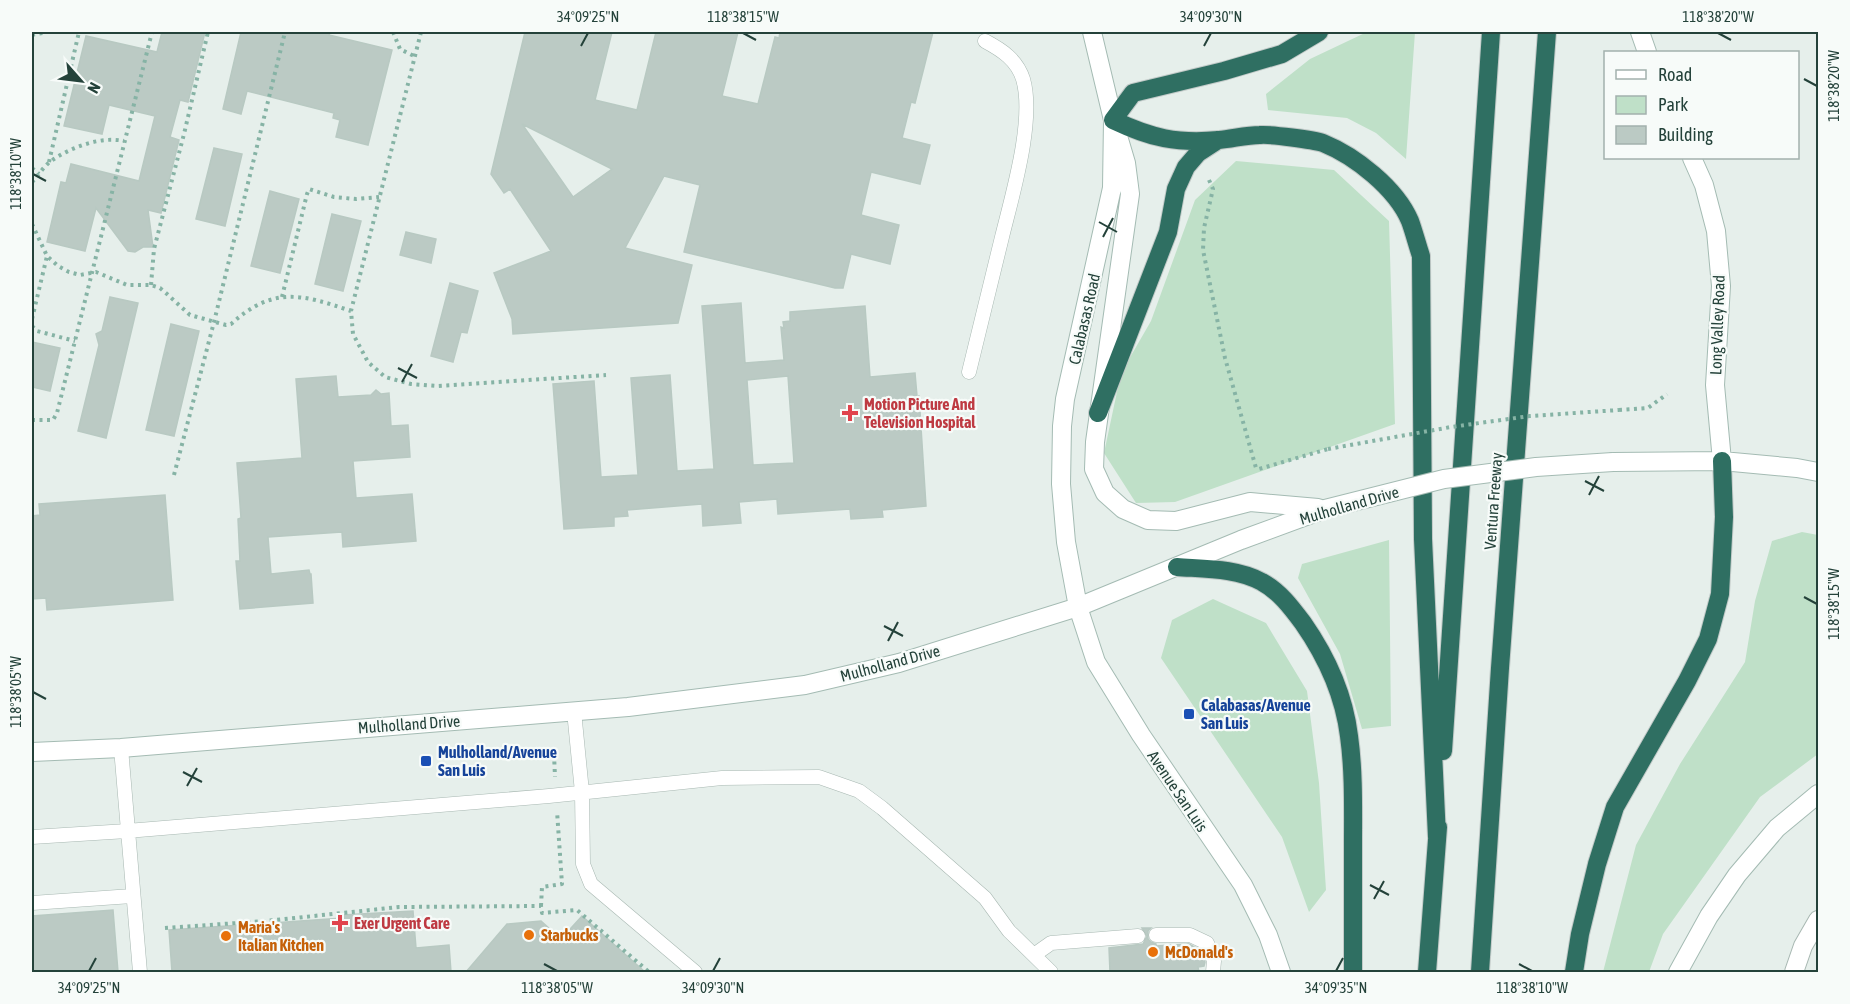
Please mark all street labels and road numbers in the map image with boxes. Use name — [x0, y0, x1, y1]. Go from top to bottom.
street label: Calabasas Road — [1065, 272, 1103, 366]
street label: Long Valley Road — [1706, 275, 1729, 375]
street label: Ventura Freeway — [1481, 451, 1506, 550]
street label: Mulholland Drive — [1297, 482, 1401, 528]
street label: Mulholland Drive — [838, 641, 942, 685]
street label: Mulholland Drive — [357, 711, 461, 737]
street label: Avenue San Luis — [1144, 747, 1212, 835]

